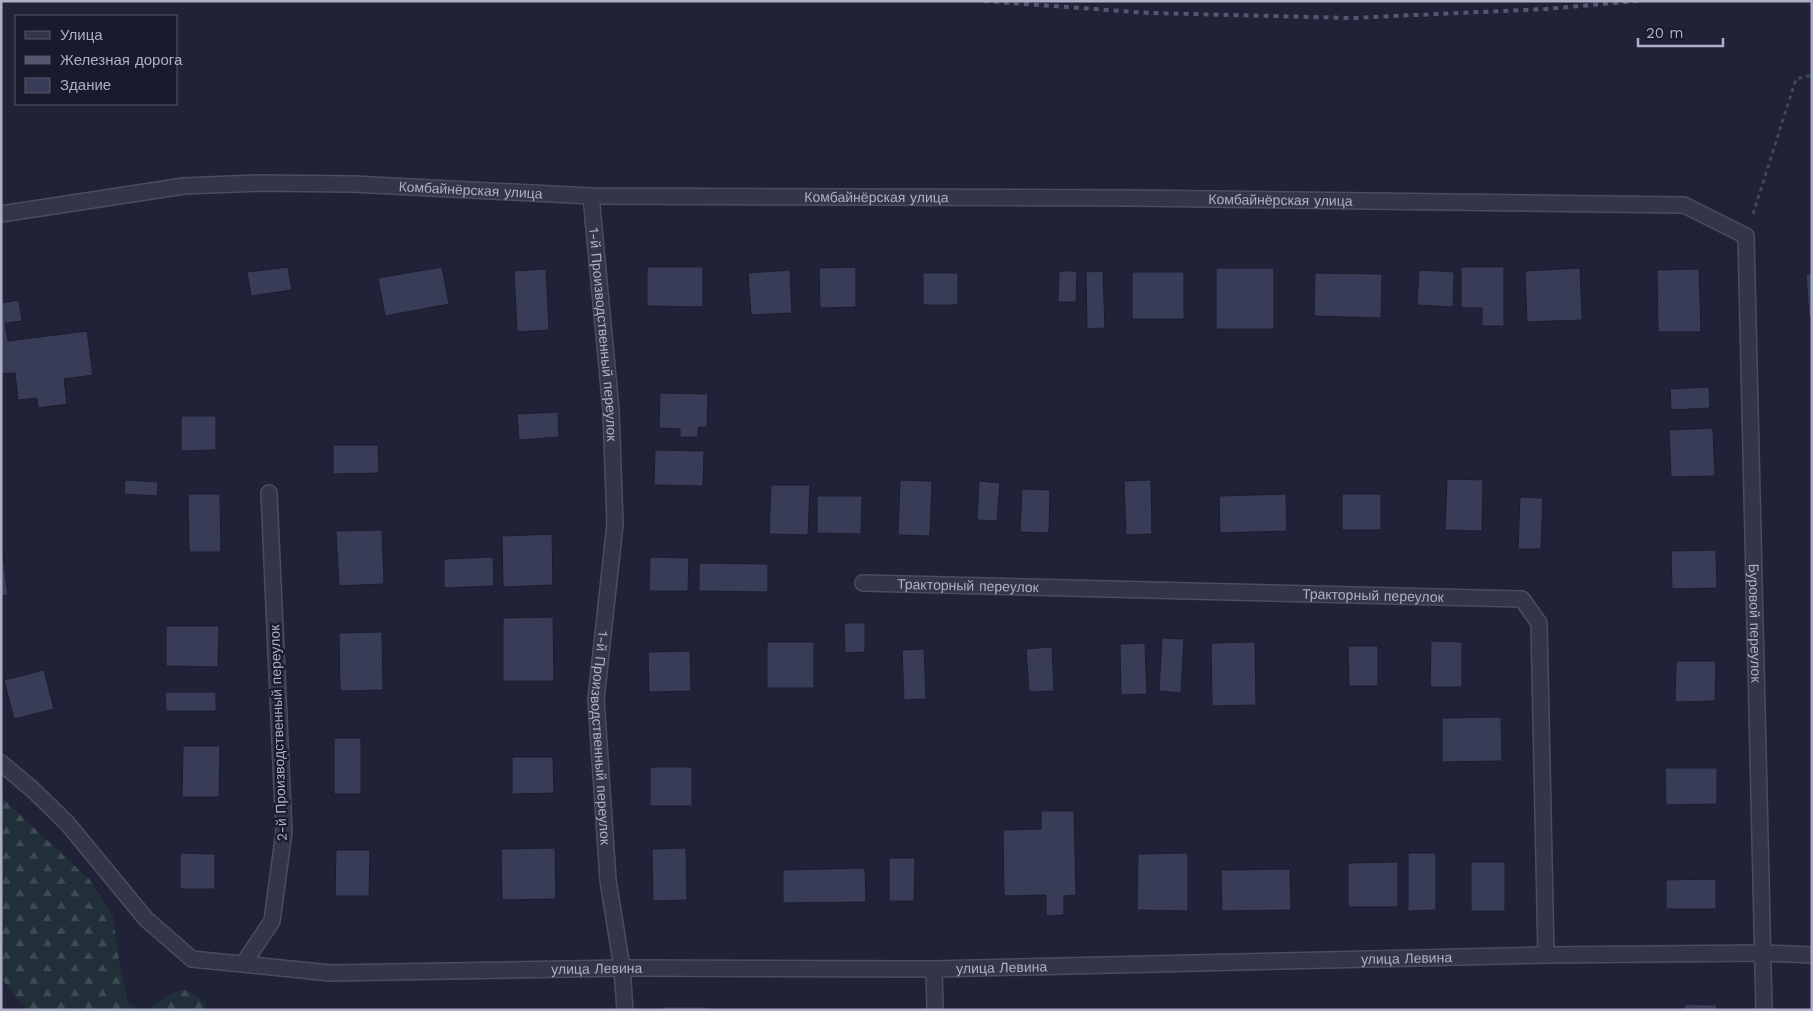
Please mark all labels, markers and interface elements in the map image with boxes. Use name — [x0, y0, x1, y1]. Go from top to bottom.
legend — [15, 15, 178, 105]
scale bar — [1638, 15, 1723, 47]
text: 20 m — [1646, 24, 1684, 42]
text: Улица — [60, 26, 103, 44]
text: Железная дорога — [60, 51, 183, 69]
text: Здание — [60, 76, 111, 94]
street label: Комбайнёрская улица — [398, 178, 543, 202]
street label: Комбайнёрская улица — [804, 189, 949, 205]
street label: Комбайнёрская улица — [1208, 191, 1353, 209]
street label: 1-й Производственный переулок — [586, 227, 620, 442]
street label: Буровой переулок — [1746, 563, 1764, 683]
street label: Тракторный переулок — [897, 576, 1040, 595]
street label: Тракторный переулок — [1302, 586, 1445, 605]
street label: 2-й Производственный переулок — [266, 624, 290, 842]
street label: 1-й Производственный переулок — [588, 630, 614, 846]
street label: улица Левина — [1361, 949, 1453, 967]
street label: улица Левина — [956, 958, 1048, 976]
street label: улица Левина — [551, 960, 642, 977]

